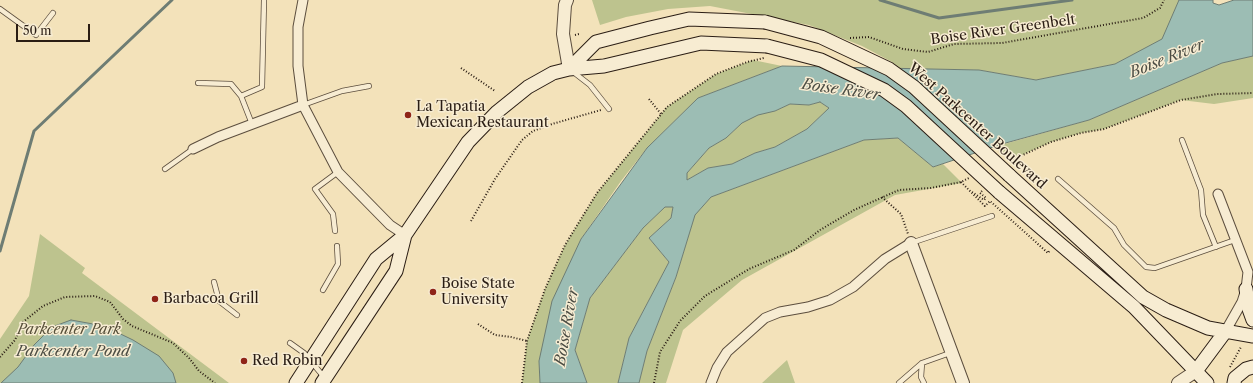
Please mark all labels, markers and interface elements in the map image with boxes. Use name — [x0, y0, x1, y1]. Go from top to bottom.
street label: Boise River Greenbelt — [929, 12, 1077, 48]
scale bar — [18, 16, 92, 42]
text: 50 m — [23, 23, 52, 38]
water label: Boise River — [1127, 36, 1207, 82]
street label: West Parkcenter Boulevard — [904, 59, 1050, 193]
water label: Boise River — [801, 76, 881, 104]
place label: La Tapatia Mexican Restaurant — [416, 99, 549, 132]
marker: La Tapatia Mexican Restaurant — [403, 110, 413, 120]
place label: Boise State University — [441, 276, 515, 308]
marker: Boise State University — [428, 287, 438, 297]
water label: Boise River — [551, 287, 583, 367]
place label: Barbacoa Grill — [163, 291, 259, 307]
marker: Barbacoa Grill — [150, 294, 160, 304]
park label: Parkcenter Park — [17, 322, 121, 338]
water label: Parkcenter Pond — [16, 343, 130, 361]
place label: Red Robin — [252, 353, 322, 369]
marker: Red Robin — [239, 356, 249, 366]

